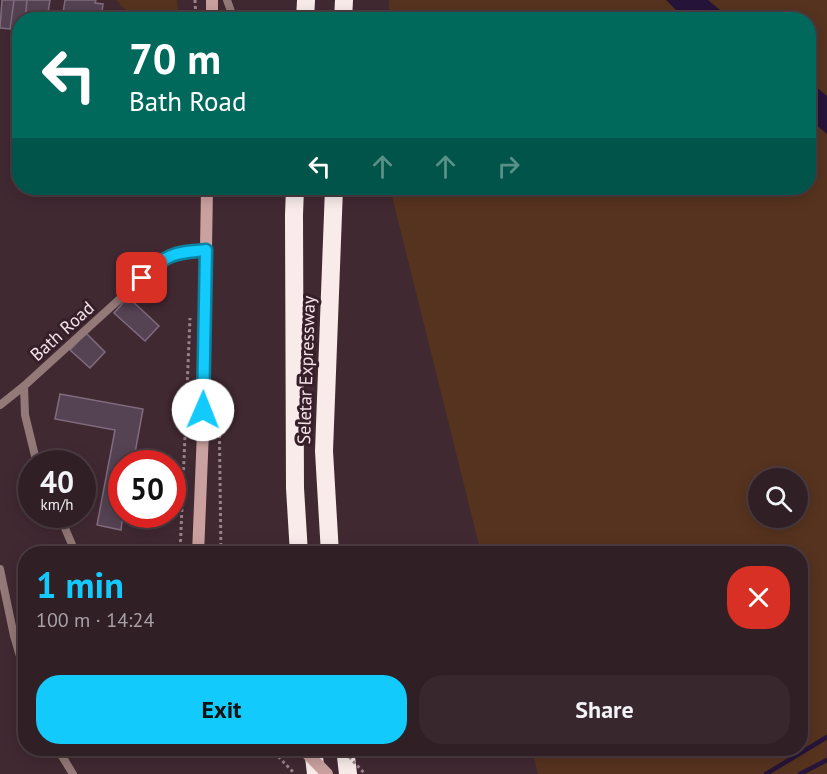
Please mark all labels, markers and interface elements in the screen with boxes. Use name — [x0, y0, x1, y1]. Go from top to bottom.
text: 70 m — [129, 31, 221, 86]
icon: left — [30, 36, 108, 114]
text: Bath Road — [129, 84, 246, 118]
icon: left — [303, 150, 336, 183]
icon: ahead — [366, 150, 399, 183]
icon: ahead — [429, 150, 462, 183]
icon: right — [492, 150, 525, 183]
pin — [116, 252, 167, 303]
icon: arrive — [125, 261, 158, 294]
street label: Seletar Expressway — [292, 295, 320, 445]
street label: Bath Road — [25, 296, 99, 366]
position arrow — [171, 378, 235, 442]
speed limit sign: 50 — [108, 450, 186, 528]
text: 40 — [40, 462, 74, 501]
map controls — [748, 468, 808, 528]
button: search — [748, 468, 808, 528]
text: km/h — [41, 495, 73, 514]
text: 1 min — [36, 561, 124, 608]
button: close — [727, 566, 790, 629]
text: 100 m · 14:24 — [36, 607, 154, 633]
button: Exit — [36, 675, 407, 744]
button: Share — [419, 675, 790, 744]

